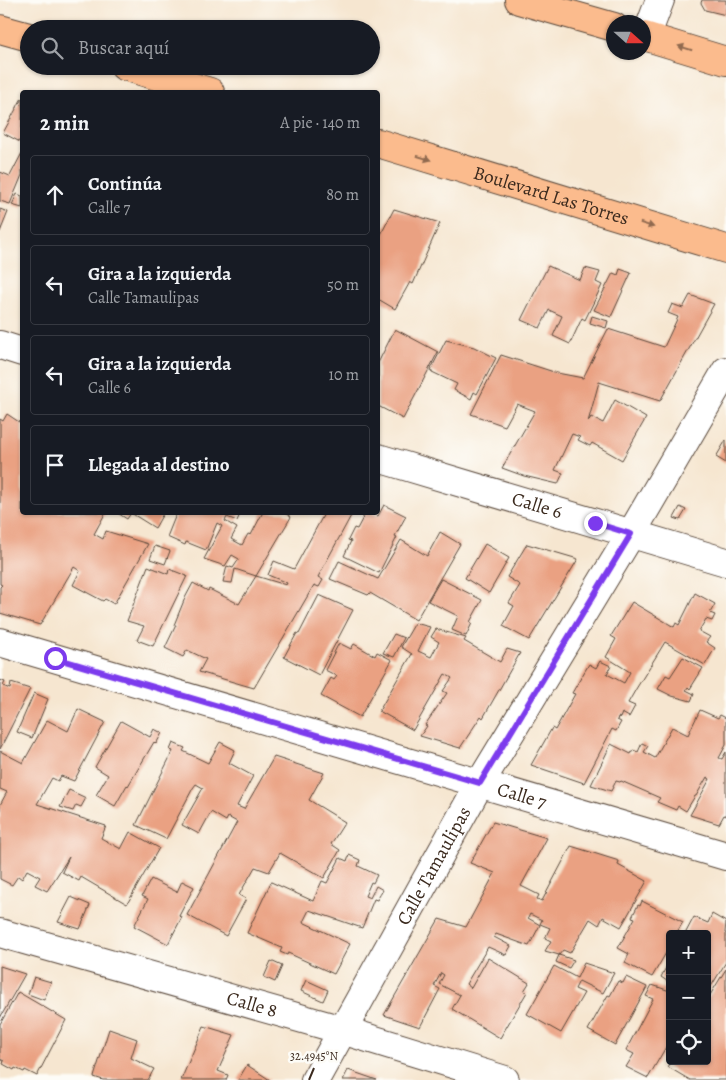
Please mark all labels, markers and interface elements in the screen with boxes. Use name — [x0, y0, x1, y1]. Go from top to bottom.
north arrow — [606, 15, 651, 60]
search box — [20, 20, 380, 75]
icon: search — [38, 34, 66, 62]
text: Buscar aquí — [78, 35, 169, 61]
one-way arrow — [677, 44, 692, 52]
text: 2 min — [40, 109, 89, 137]
text: A pie · 140 m — [280, 112, 360, 134]
one-way arrow — [417, 154, 432, 162]
street label: Boulevard Las Torres — [470, 160, 632, 232]
text: Continúa — [88, 171, 162, 197]
icon: ahead — [41, 181, 69, 209]
text: 80 m — [326, 184, 359, 206]
text: Calle 7 — [88, 197, 130, 219]
one-way arrow — [639, 222, 654, 230]
text: Gira a la izquierda — [88, 261, 231, 287]
icon: left — [41, 271, 69, 299]
text: 50 m — [327, 274, 359, 296]
text: Calle Tamaulipas — [88, 287, 199, 309]
text: Gira a la izquierda — [88, 351, 231, 377]
icon: left — [41, 361, 69, 389]
text: 10 m — [329, 364, 359, 386]
text: Calle 6 — [88, 377, 131, 399]
icon: arrive — [41, 451, 69, 479]
text: Llegada al destino — [88, 452, 230, 478]
street label: Calle 6 — [509, 486, 565, 525]
route end — [584, 512, 607, 535]
route start — [44, 647, 67, 670]
street label: Calle 7 — [494, 776, 550, 815]
street label: Calle Tamaulipas — [391, 802, 477, 930]
map controls — [666, 930, 711, 1065]
button: + — [666, 930, 711, 975]
button: − — [666, 975, 711, 1020]
street label: Calle 8 — [224, 985, 280, 1024]
button: locate — [666, 1020, 711, 1065]
text: 32.4945°N — [290, 1048, 338, 1064]

